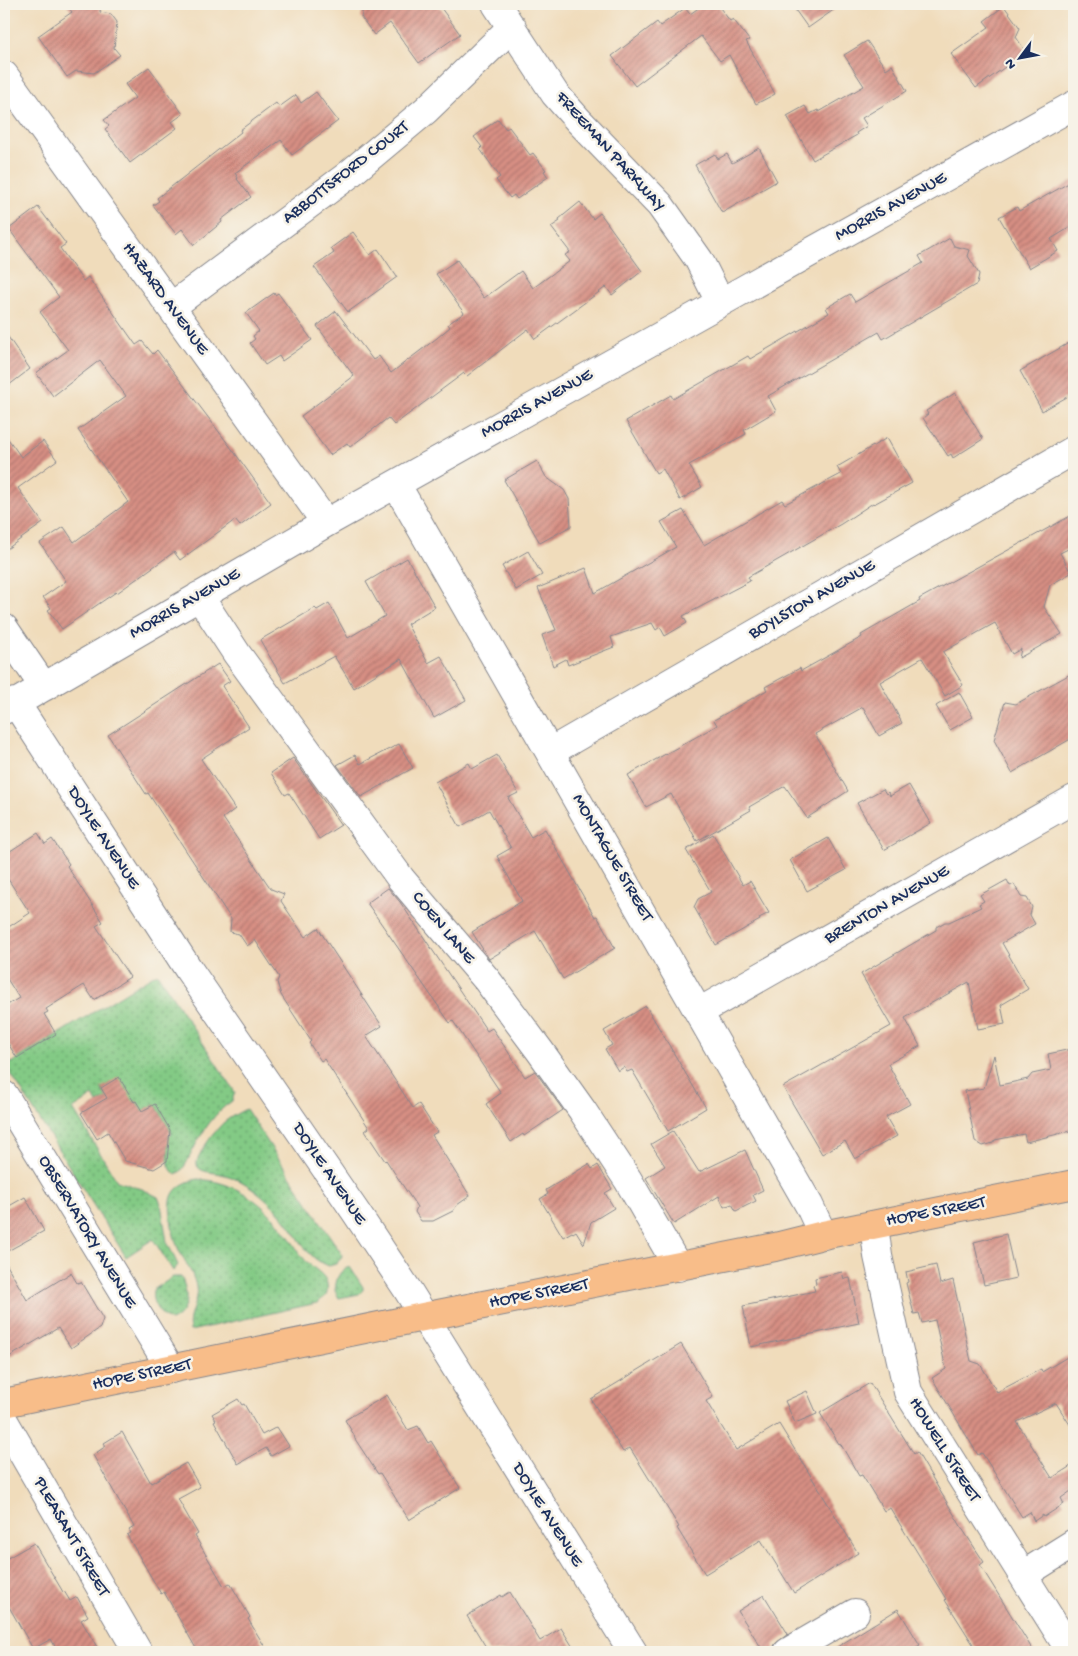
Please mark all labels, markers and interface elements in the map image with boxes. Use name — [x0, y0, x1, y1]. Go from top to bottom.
north arrow — [996, 32, 1046, 82]
text: N — [1001, 55, 1021, 72]
street label: FREEMAN PARKWAY — [550, 87, 669, 216]
street label: ABBOTTSFORD COURT — [279, 116, 414, 229]
street label: MORRIS AVENUE — [832, 167, 951, 246]
street label: HAZARD AVENUE — [117, 239, 213, 360]
street label: MORRIS AVENUE — [478, 364, 597, 443]
street label: BOYLSTON AVENUE — [744, 555, 880, 645]
street label: MORRIS AVENUE — [126, 563, 245, 644]
street label: DOYLE AVENUE — [61, 782, 144, 894]
street label: MONTAGUE STREET — [567, 790, 658, 926]
street label: BRENTON AVENUE — [820, 860, 954, 950]
street label: COEN LANE — [407, 888, 480, 969]
street label: DOYLE AVENUE — [287, 1118, 371, 1230]
street label: OBSERVATORY AVENUE — [33, 1152, 141, 1313]
street label: HOPE STREET — [885, 1192, 988, 1232]
street label: HOPE STREET — [488, 1274, 591, 1314]
street label: HOPE STREET — [91, 1354, 194, 1396]
street label: HOWELL STREET — [904, 1394, 985, 1507]
street label: DOYLE AVENUE — [506, 1458, 588, 1571]
street label: PLEASANT STREET — [28, 1473, 114, 1601]

